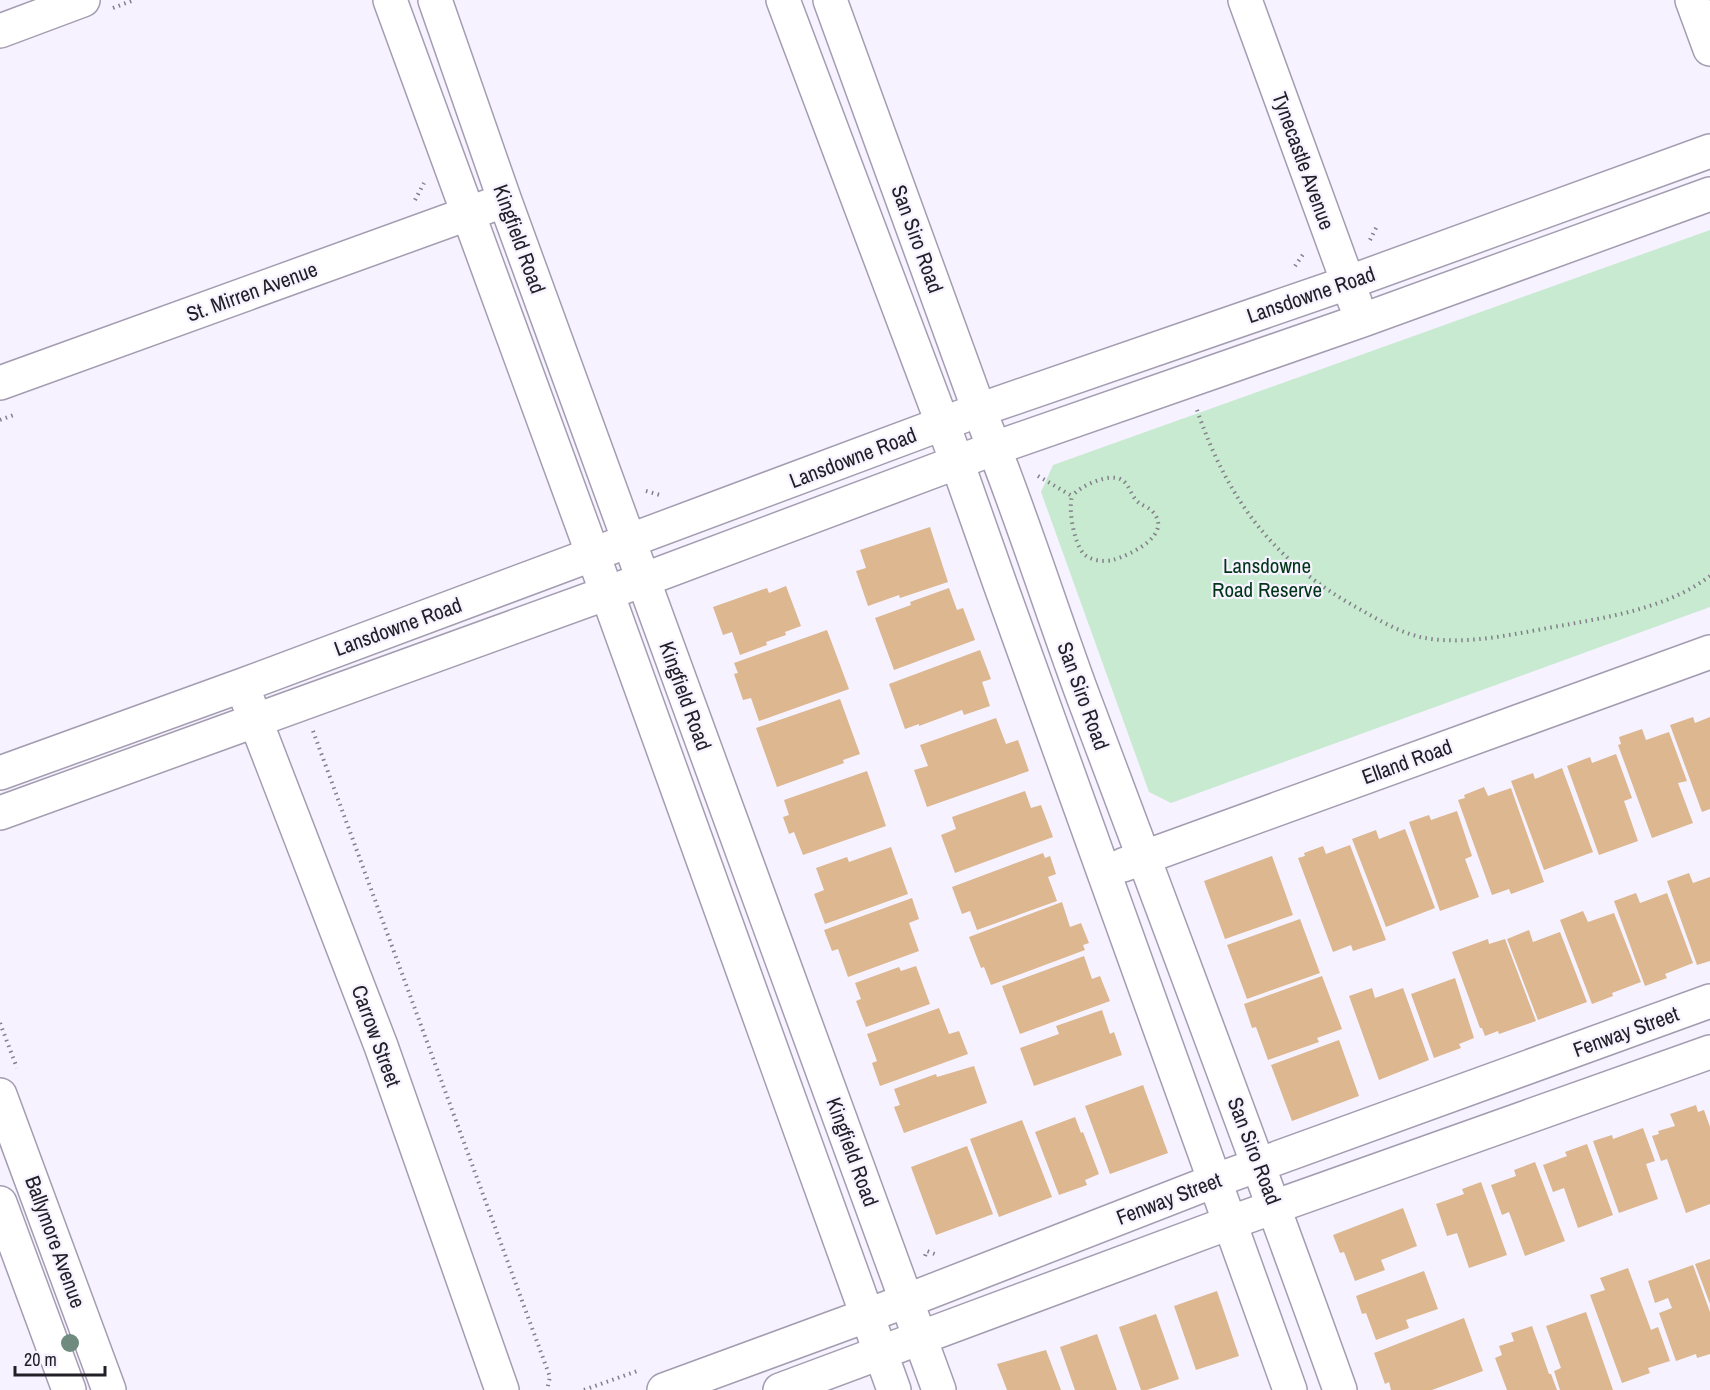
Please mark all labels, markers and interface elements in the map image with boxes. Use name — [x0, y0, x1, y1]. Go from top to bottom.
street label: Tynecastle Avenue — [1265, 88, 1342, 234]
street label: Kingfield Road — [486, 180, 553, 297]
street label: San Siro Road — [885, 181, 950, 297]
street label: St. Mirren Avenue — [182, 254, 321, 329]
street label: Lansdowne Road — [1243, 259, 1379, 330]
street label: Lansdowne Road — [785, 420, 921, 495]
park label: Lansdowne Road Reserve — [1212, 551, 1322, 604]
street label: Lansdowne Road — [330, 590, 466, 663]
street label: Kingfield Road — [652, 637, 719, 754]
street label: San Siro Road — [1051, 638, 1116, 754]
street label: Elland Road — [1358, 732, 1456, 791]
street label: Carrow Street — [345, 981, 408, 1091]
street label: Fenway Street — [1569, 999, 1683, 1064]
street label: Kingfield Road — [819, 1093, 886, 1210]
street label: San Siro Road — [1221, 1093, 1288, 1209]
street label: Fenway Street — [1112, 1165, 1226, 1232]
street label: Ballymore Avenue — [18, 1172, 93, 1312]
scale bar — [15, 1339, 105, 1377]
text: 20 m — [24, 1347, 57, 1372]

